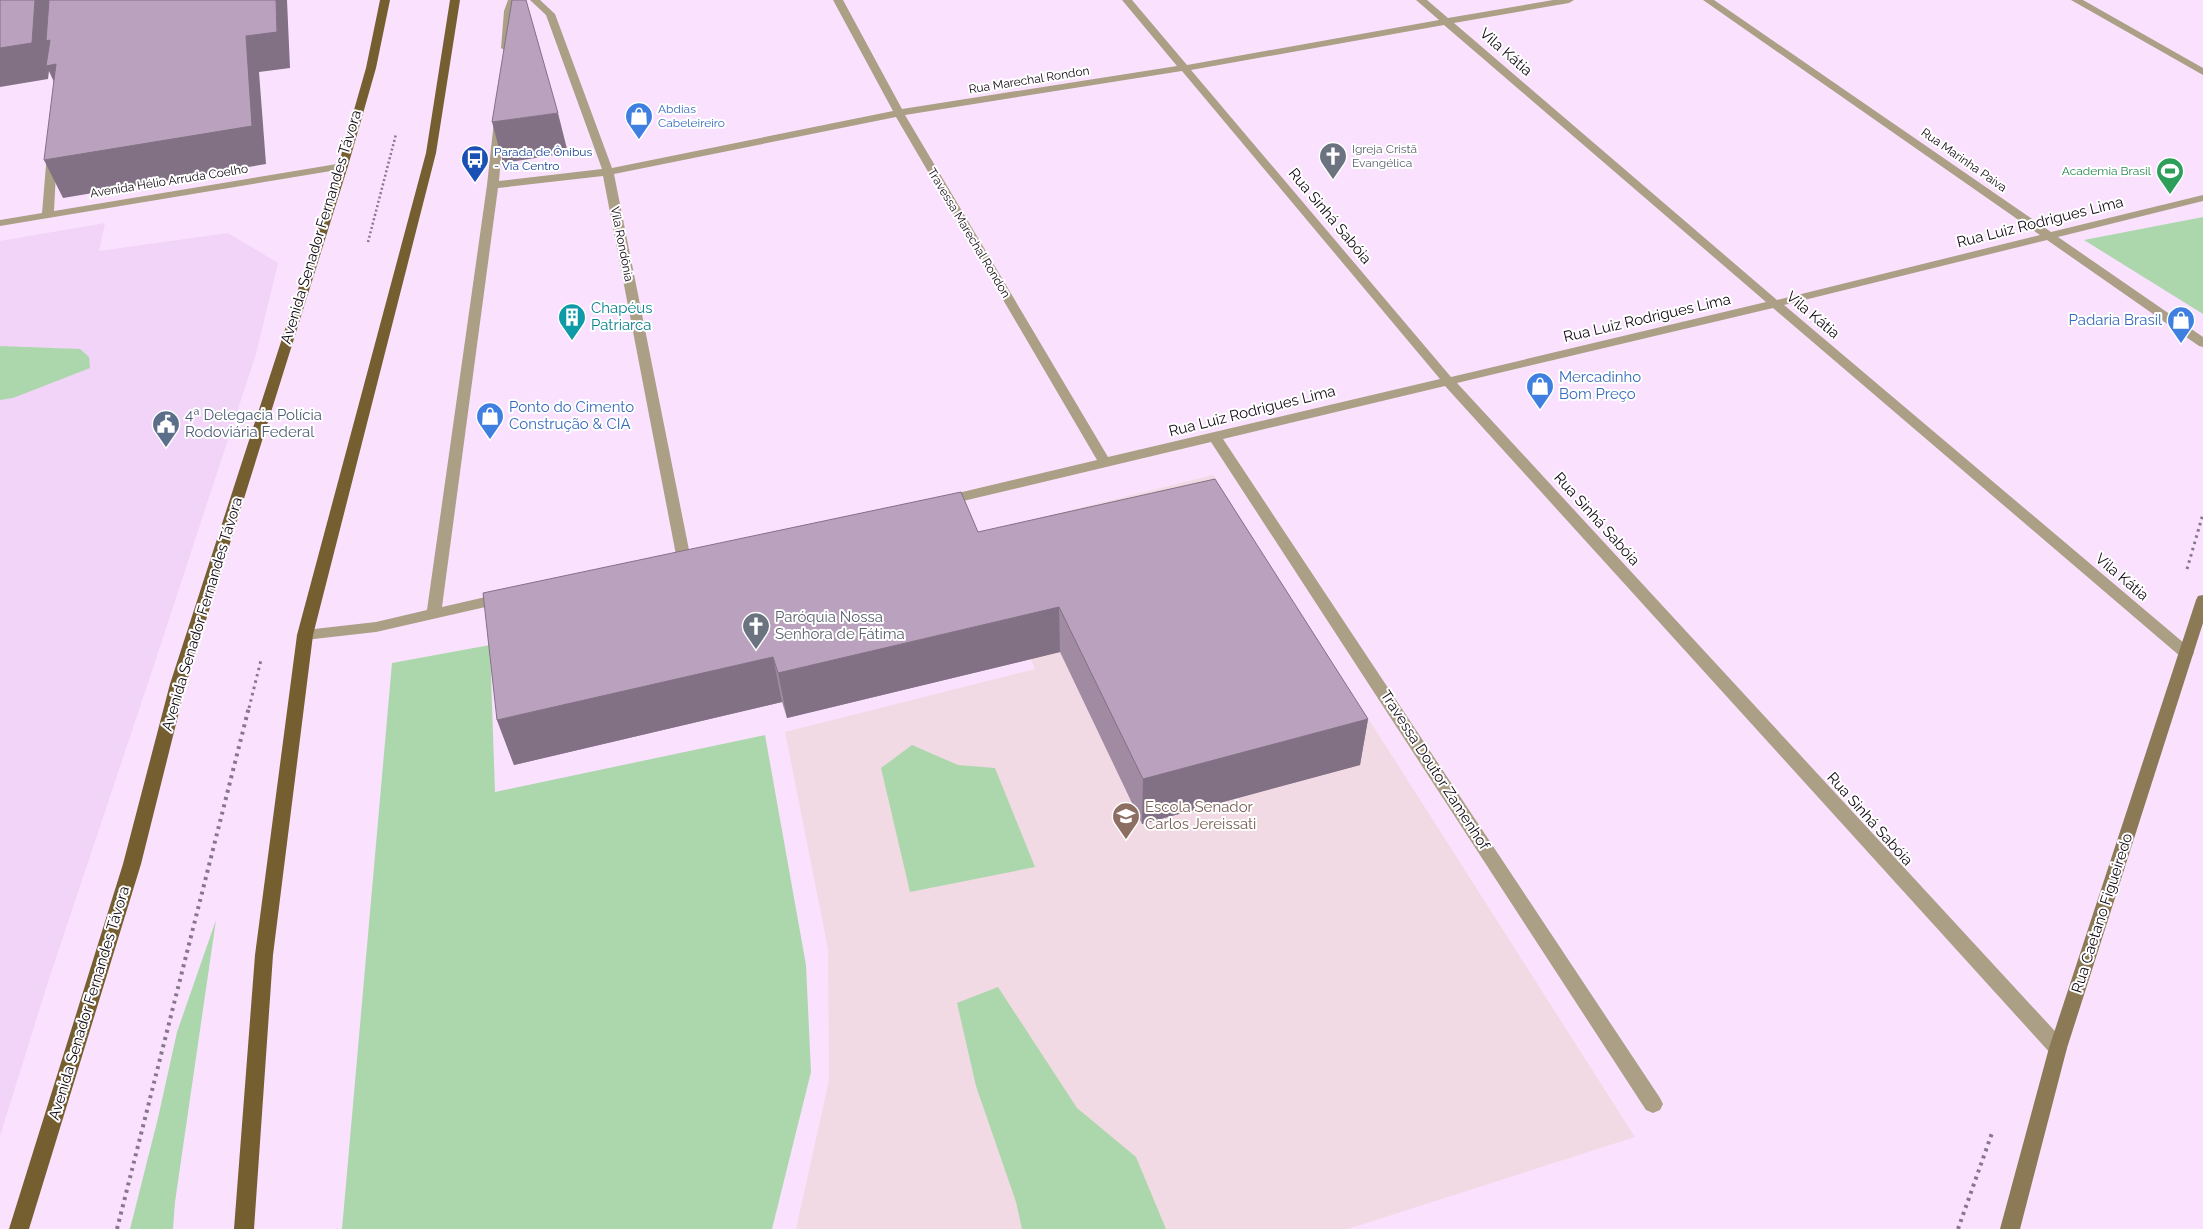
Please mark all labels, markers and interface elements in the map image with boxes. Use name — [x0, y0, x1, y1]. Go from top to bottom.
street label: Vila Kátia — [1476, 24, 1536, 80]
street label: Rua Marechal Rondon — [968, 64, 1090, 96]
shop icon: Abdias Cabeleireiro — [624, 101, 654, 140]
place label: Abdias Cabeleireiro — [658, 102, 725, 130]
street label: Avenida Senador Fernandes Távora — [277, 108, 365, 346]
street label: Rua Marinha Paiva — [1919, 125, 2009, 195]
church icon: Igreja Cristã Evangélica — [1318, 141, 1348, 180]
place label: Igreja Cristã Evangélica — [1352, 142, 1417, 170]
bus stop icon: Parada de Ônibus - Via Centro — [460, 144, 490, 183]
place label: Parada de Ônibus - Via Centro — [494, 145, 592, 173]
sports icon: Academia Brasil — [2155, 156, 2185, 195]
street label: Avenida Hélio Arruda Coelho — [89, 162, 249, 200]
street label: Rua Sinhá Sabóia — [1285, 164, 1375, 268]
place label: Academia Brasil — [2062, 164, 2152, 178]
street label: Travessa Marechal Rondon — [925, 166, 1013, 300]
street label: Rua Luiz Rodrigues Lima — [1955, 193, 2125, 251]
street label: Vila Rondônia — [608, 205, 636, 283]
street label: Vila Kátia — [1783, 288, 1843, 342]
street label: Rua Luiz Rodrigues Lima — [1562, 290, 1732, 346]
place label: Chapéus Patriarca — [591, 299, 652, 334]
building icon: Chapéus Patriarca — [557, 302, 587, 341]
shop icon: Padaria Brasil — [2166, 305, 2196, 344]
place label: Padaria Brasil — [2069, 311, 2163, 329]
place label: Mercadinho Bom Preço — [1559, 368, 1641, 403]
shop icon: Mercadinho Bom Preço — [1525, 371, 1555, 410]
street label: Rua Luiz Rodrigues Lima — [1167, 382, 1337, 440]
place label: Ponto do Cimento Construção & CIA — [509, 398, 634, 433]
shop icon: Ponto do Cimento Construção & CIA — [475, 401, 505, 440]
place label: 4ª Delegacia Polícia Rodoviária Federal — [185, 406, 322, 441]
public building icon: 4ª Delegacia Polícia Rodoviária Federal — [151, 409, 181, 448]
street label: Rua Sinhá Sabóia — [1550, 469, 1644, 569]
street label: Avenida Senador Fernandes Távora — [158, 495, 246, 733]
street label: Vila Kátia — [2092, 550, 2152, 604]
place label: Paróquia Nossa Senhora de Fátima — [775, 608, 905, 643]
church icon: Paróquia Nossa Senhora de Fátima — [741, 611, 771, 650]
street label: Travessa Doutor Zamenhof — [1377, 687, 1494, 854]
street label: Rua Sinhá Sabóia — [1823, 769, 1917, 869]
place label: Escola Senador Carlos Jereissati — [1145, 798, 1256, 833]
school or university icon: Escola Senador Carlos Jereissati — [1111, 801, 1141, 840]
street label: Rua Caetano Figueiredo — [2068, 831, 2136, 995]
street label: Avenida Senador Fernandes Távora — [45, 884, 133, 1122]

